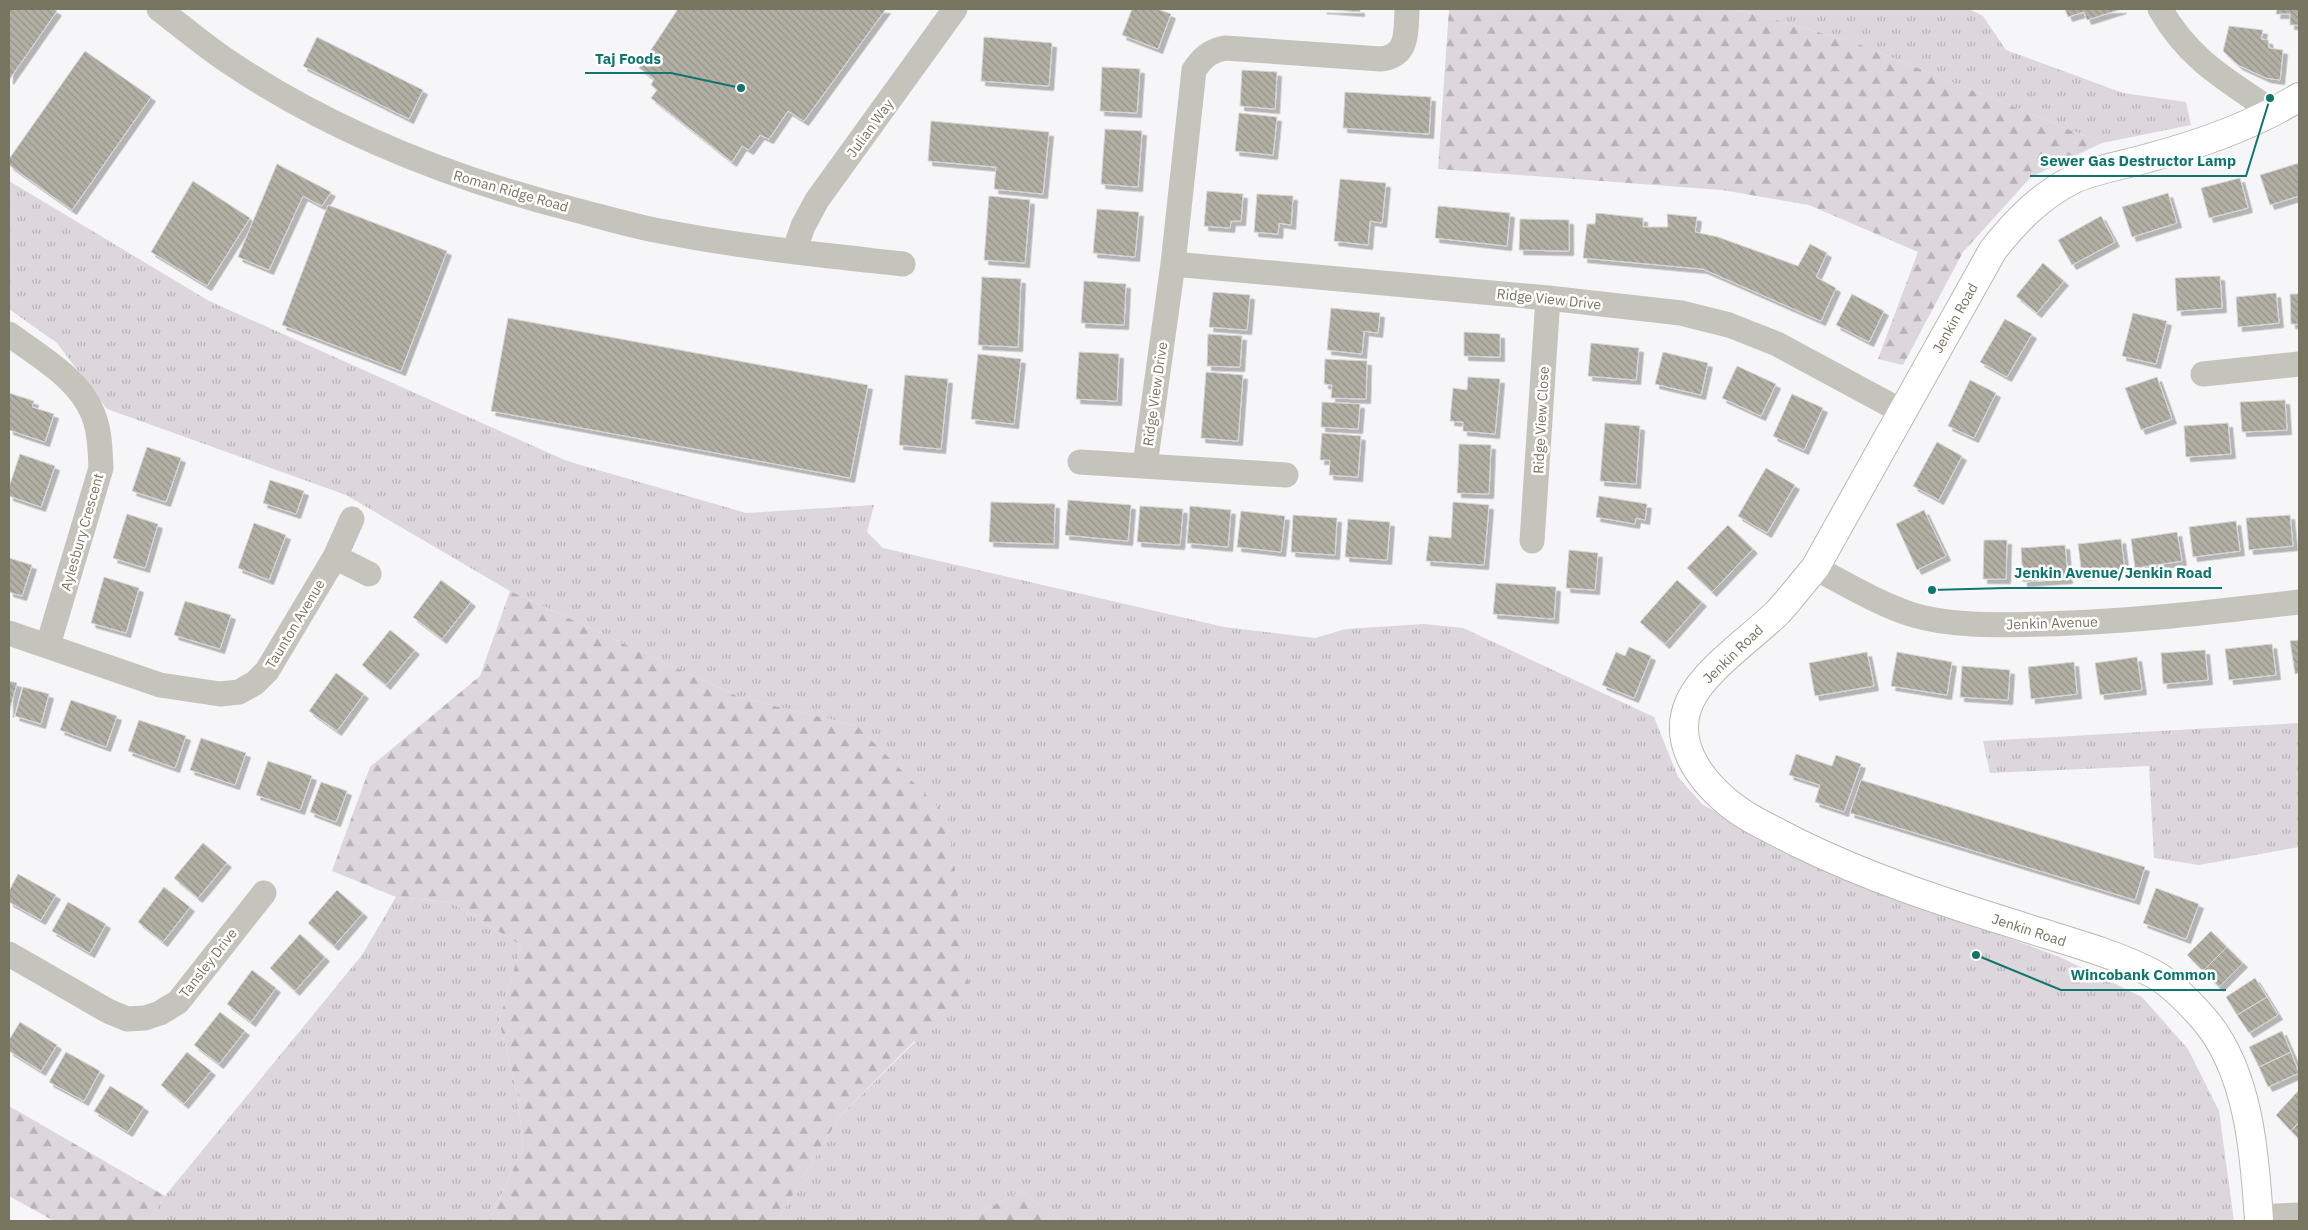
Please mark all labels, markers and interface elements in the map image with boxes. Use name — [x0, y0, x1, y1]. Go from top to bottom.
callout: Taj Foods — [585, 43, 671, 73]
text: Taj Foods — [595, 49, 661, 68]
street label: Julian Way — [843, 95, 897, 161]
callout: Sewer Gas Destructor Lamp — [2030, 146, 2246, 176]
text: Sewer Gas Destructor Lamp — [2040, 151, 2236, 170]
street label: Roman Ridge Road — [452, 166, 570, 216]
street label: Jenkin Road — [1928, 280, 1982, 356]
street label: Ridge View Drive — [1496, 285, 1602, 313]
street label: Ridge View Drive — [1139, 340, 1171, 447]
street label: Ridge View Close — [1529, 366, 1553, 474]
street label: Aylesbury Crescent — [57, 471, 107, 593]
callout: Jenkin Avenue/Jenkin Road — [2005, 558, 2222, 588]
text: Jenkin Avenue/Jenkin Road — [2014, 563, 2212, 582]
street label: Taunton Avenue — [261, 576, 329, 672]
street label: Jenkin Avenue — [2006, 612, 2098, 634]
street label: Jenkin Road — [1699, 621, 1767, 687]
street label: Jenkin Road — [1990, 910, 2068, 950]
street label: Tansley Drive — [175, 924, 241, 1001]
callout: Wincobank Common — [2061, 960, 2226, 990]
text: Wincobank Common — [2070, 965, 2216, 984]

